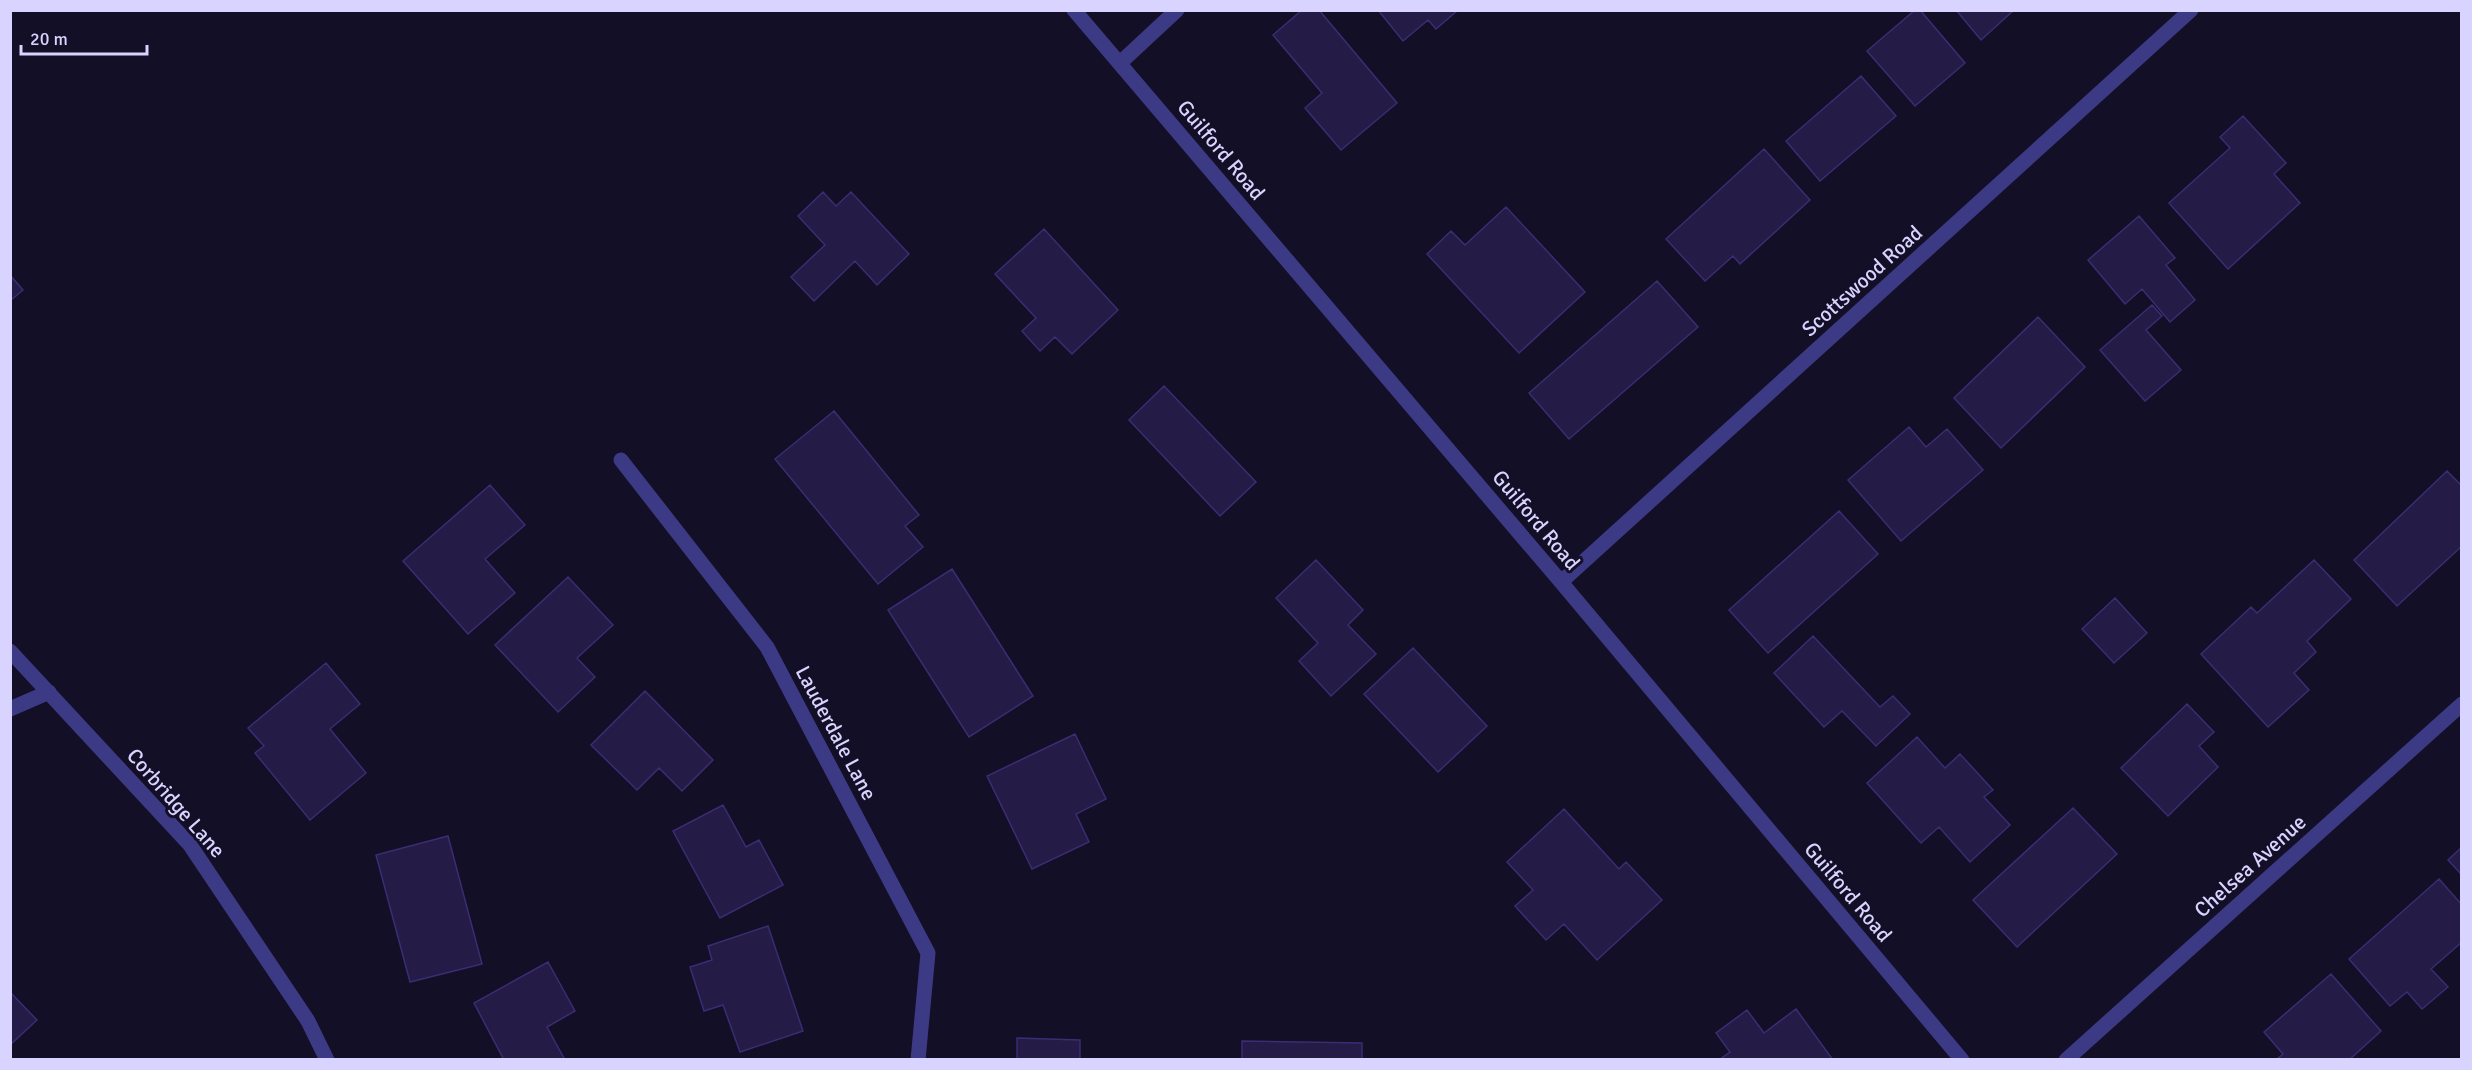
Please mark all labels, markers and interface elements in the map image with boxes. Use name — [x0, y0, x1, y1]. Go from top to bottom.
scale bar — [21, 18, 147, 56]
text: 20 m — [30, 28, 68, 50]
street label: Guilford Road — [1172, 95, 1270, 205]
street label: Scottswood Road — [1796, 220, 1928, 342]
street label: Guilford Road — [1487, 465, 1585, 575]
street label: Lauderdale Lane — [790, 661, 882, 805]
street label: Corbridge Lane — [121, 743, 231, 863]
street label: Chelsea Avenue — [2189, 809, 2311, 923]
street label: Guilford Road — [1799, 837, 1897, 947]

